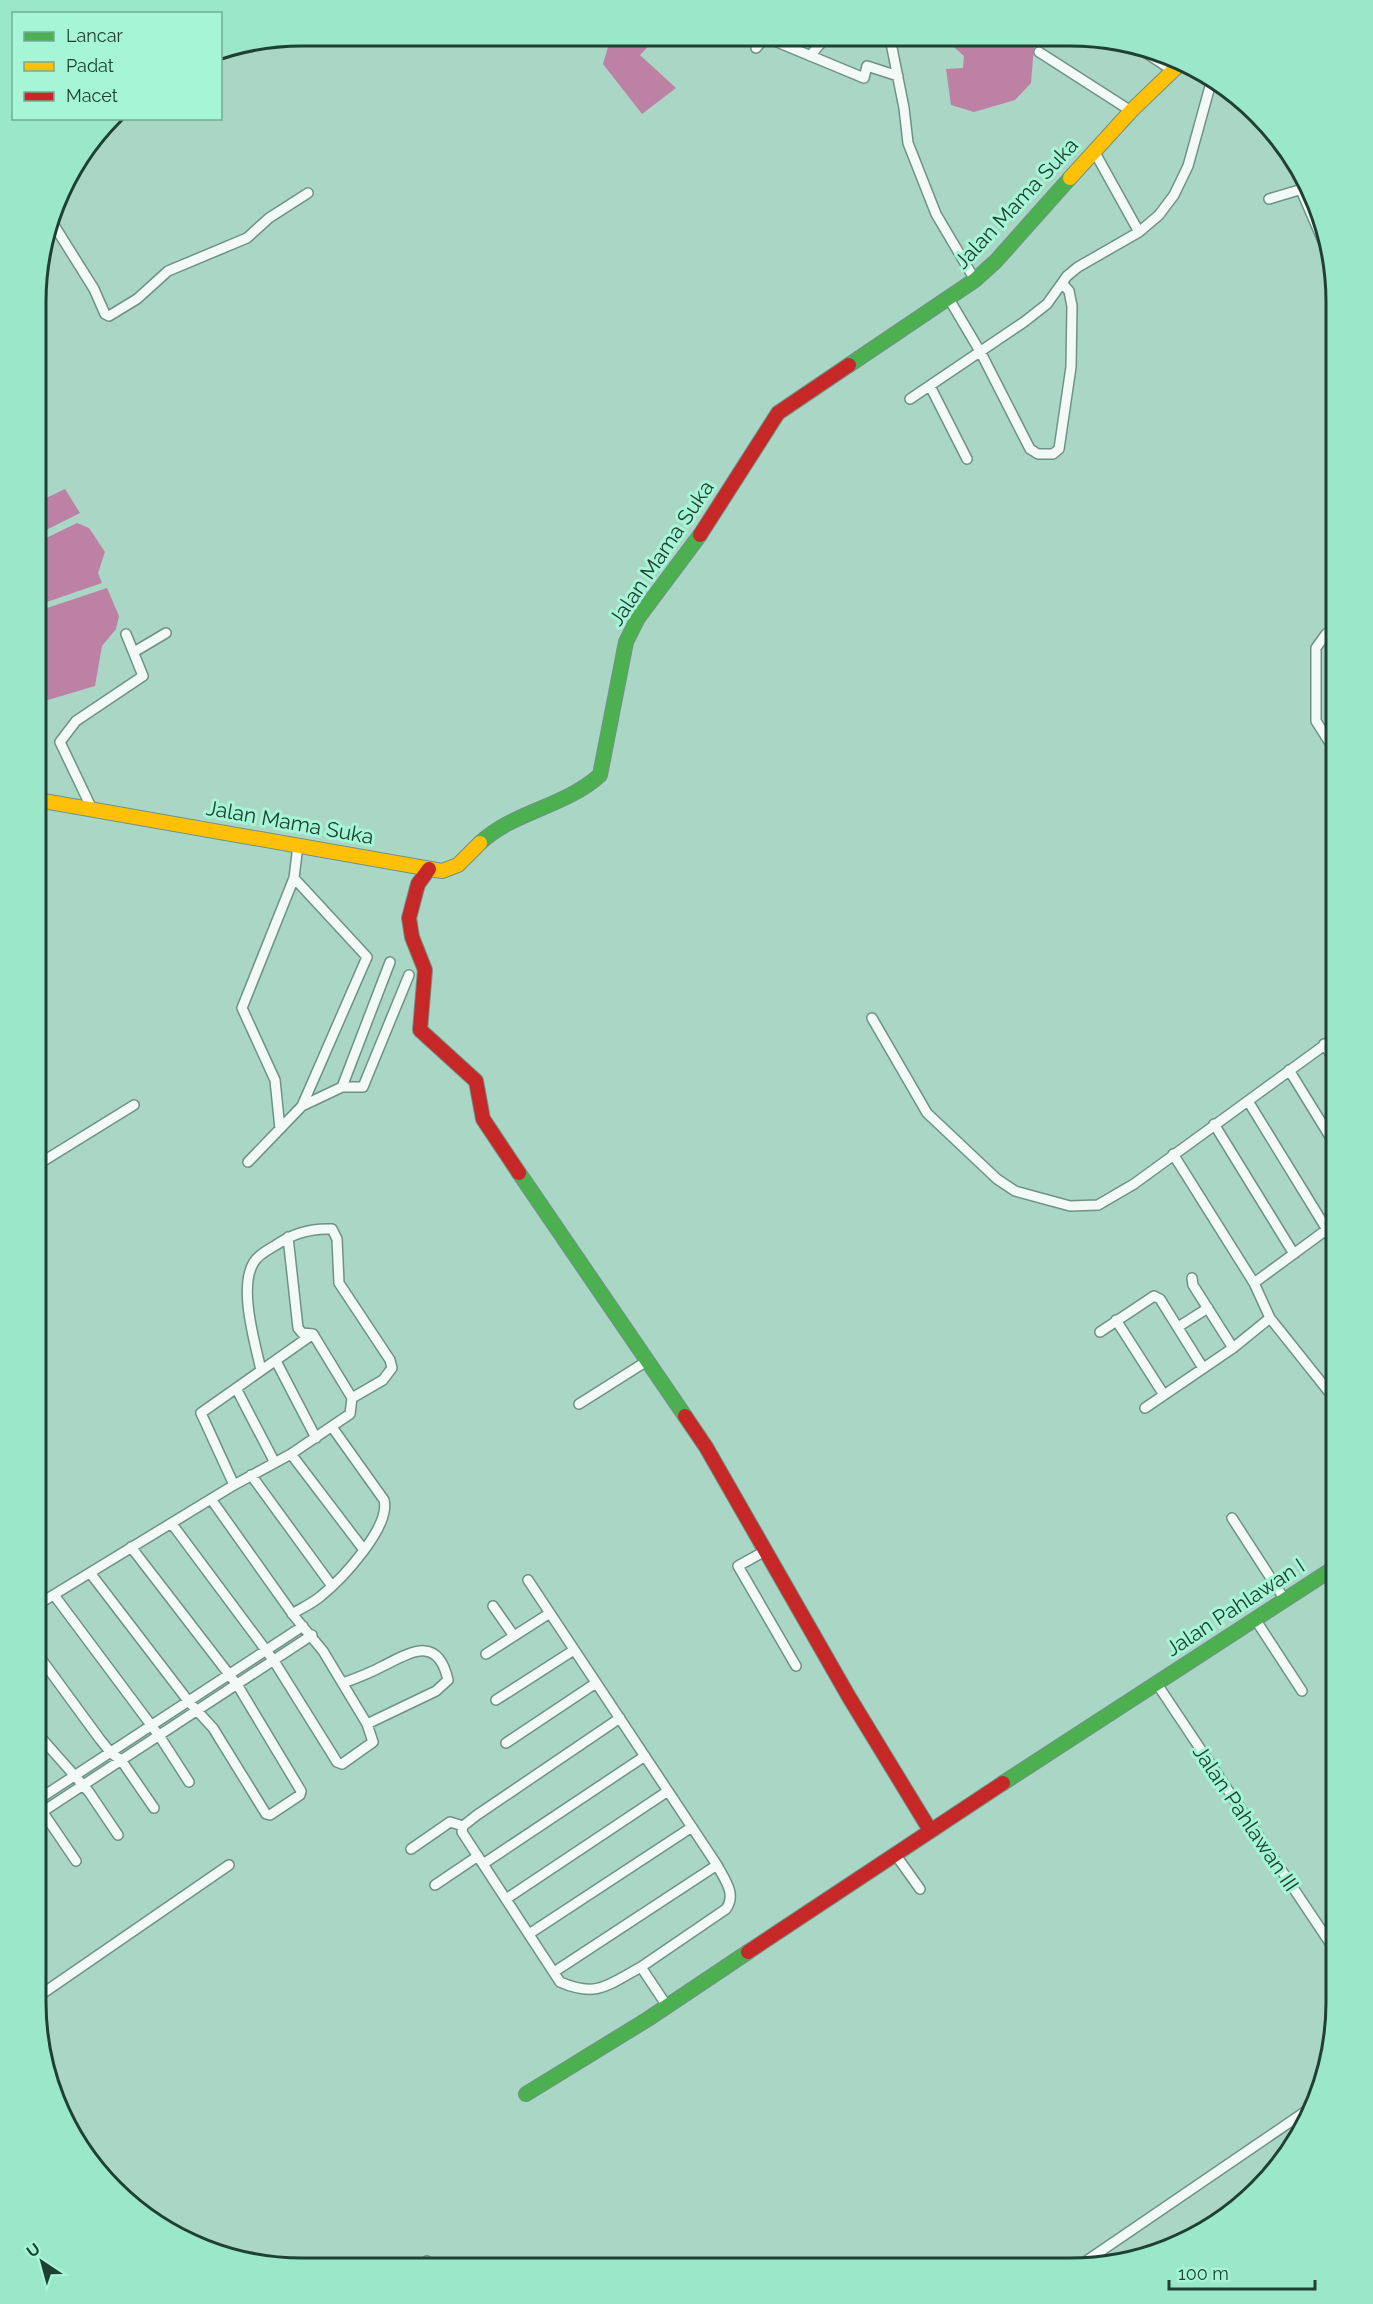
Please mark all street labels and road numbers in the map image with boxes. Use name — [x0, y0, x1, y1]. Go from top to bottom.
street label: Jalan Mama Suka — [949, 132, 1083, 274]
street label: Jalan Mama Suka — [603, 476, 719, 630]
street label: Jalan Mama Suka — [204, 795, 376, 849]
street label: Jalan Pahlawan I — [1161, 1553, 1309, 1661]
street label: Jalan Pahlawan III — [1188, 1740, 1304, 1896]

